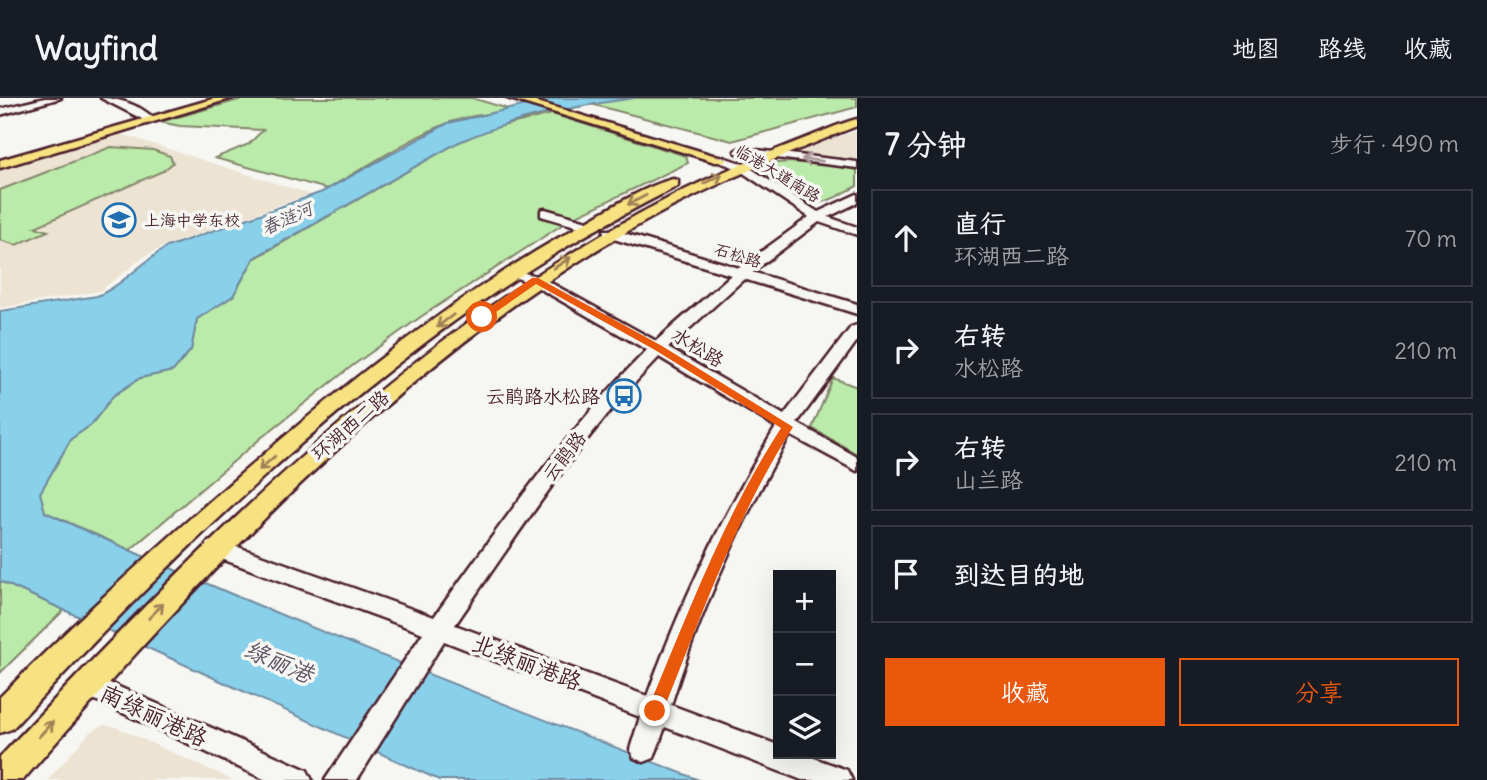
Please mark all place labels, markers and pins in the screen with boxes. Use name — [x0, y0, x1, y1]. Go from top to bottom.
school or university icon: 上海中学东校 — [100, 201, 138, 239]
place label: 上海中学东校 — [144, 210, 240, 230]
bus stop icon: 云鹃路水松路 — [605, 377, 643, 415]
place label: 云鹃路水松路 — [486, 384, 600, 408]

